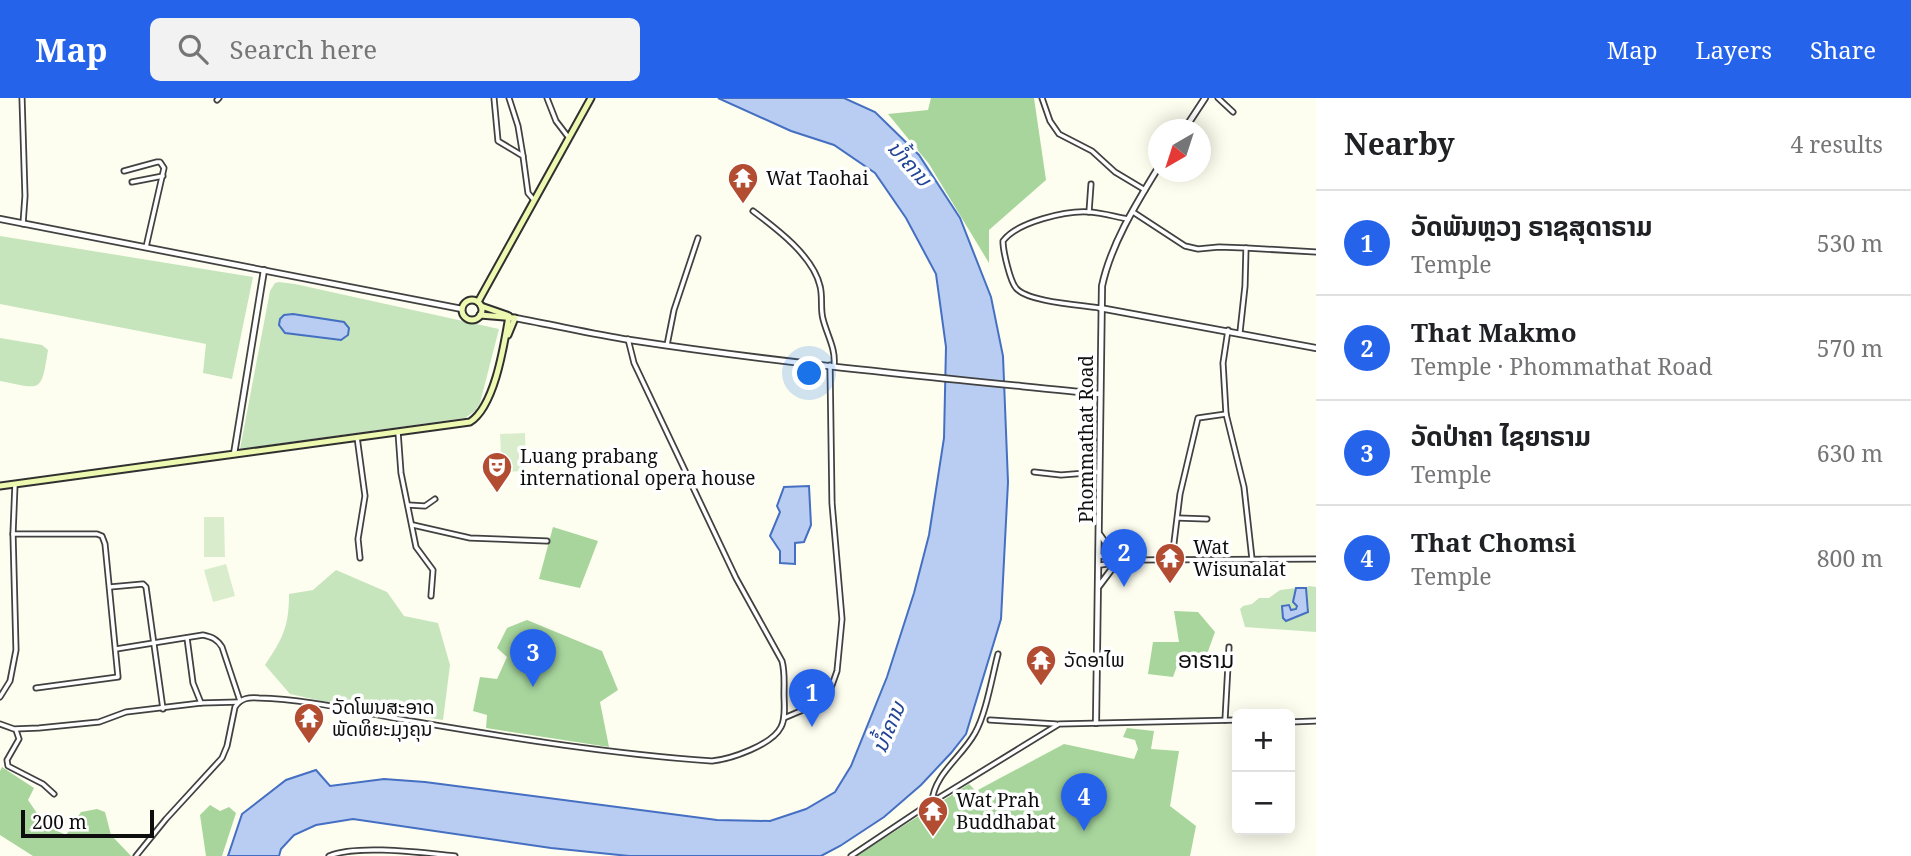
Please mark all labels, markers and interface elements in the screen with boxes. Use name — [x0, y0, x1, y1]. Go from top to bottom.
search box — [150, 18, 640, 81]
text: Map — [35, 27, 108, 72]
icon: search — [174, 30, 212, 68]
text: Search here — [230, 31, 377, 67]
text: Map — [1607, 33, 1658, 66]
text: Layers — [1696, 33, 1772, 66]
text: Share — [1810, 33, 1876, 66]
north arrow — [1148, 119, 1211, 182]
text: Nearby — [1344, 123, 1455, 164]
text: 4 results — [1790, 128, 1883, 160]
water label: ນ້ຳຄານ — [882, 134, 940, 193]
temple icon: Wat Taohai — [726, 161, 760, 205]
place label: Wat Taohai — [766, 165, 868, 191]
text: ວັດພັນຫຼວງ ຣາຊສຸດາຣາມ — [1411, 208, 1652, 244]
text: 1 — [1361, 227, 1374, 259]
text: 530 m — [1817, 227, 1883, 259]
text: Temple — [1411, 248, 1492, 280]
text: That Makmo — [1411, 314, 1577, 350]
text: 2 — [1361, 332, 1374, 364]
text: 570 m — [1817, 332, 1883, 364]
text: Temple · Phommathat Road — [1411, 350, 1713, 382]
street label: Phommathat Road — [1073, 355, 1099, 523]
your location — [792, 356, 826, 390]
text: ວັດປ່າຄາ ໄຊຍາຣາມ — [1411, 418, 1591, 454]
text: 3 — [1361, 437, 1374, 469]
text: 630 m — [1817, 437, 1883, 469]
place label: Luang prabang international opera house — [520, 443, 755, 491]
theatre icon: Luang prabang international opera house — [480, 450, 514, 494]
text: Temple — [1411, 458, 1492, 490]
text: That Chomsi — [1411, 524, 1576, 560]
pin: 2 — [1101, 529, 1147, 587]
place label: Wat Wisunalat — [1193, 534, 1286, 582]
temple icon: Wat Wisunalat — [1153, 541, 1187, 585]
text: 4 — [1361, 542, 1374, 574]
text: 800 m — [1817, 542, 1883, 574]
text: Temple — [1411, 560, 1492, 592]
pin: 3 — [510, 629, 556, 687]
temple icon: ວັດອາໄພ — [1024, 643, 1058, 687]
district label: ອາຮາມ — [1178, 643, 1234, 675]
place label: ວັດອາໄພ — [1064, 647, 1125, 673]
pin: 1 — [789, 669, 835, 727]
place label: ວັດໂພນສະອາດ ພັດທິຍະມຸງຄຸນ — [332, 694, 435, 742]
water label: ນ້ຳຄານ — [864, 695, 912, 757]
temple icon: ວັດໂພນສະອາດ ພັດທິຍະມຸງຄຸນ — [292, 701, 326, 745]
map controls — [1232, 709, 1295, 835]
button: + — [1232, 709, 1295, 772]
button: − — [1232, 772, 1295, 835]
pin: 4 — [1061, 773, 1107, 831]
place label: Wat Prah Buddhabat — [956, 787, 1056, 835]
temple icon: Wat Prah Buddhabat — [916, 794, 950, 838]
scale bar — [21, 807, 154, 839]
text: 200 m — [32, 809, 87, 835]

